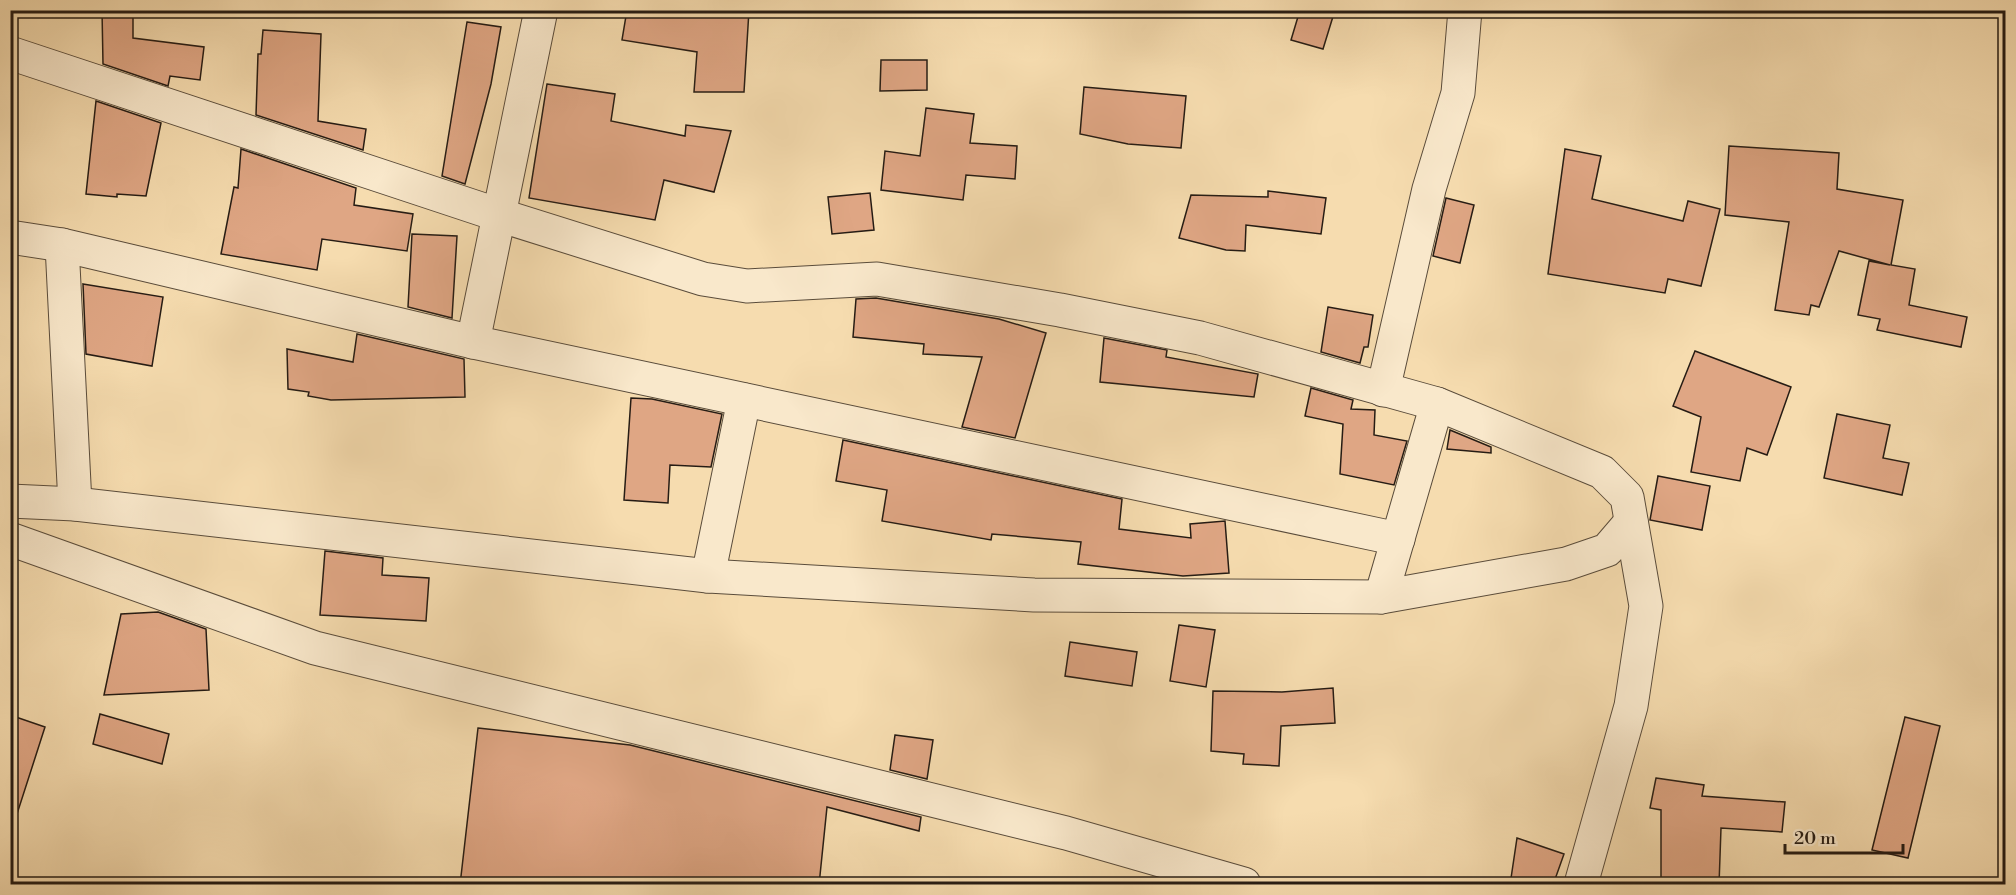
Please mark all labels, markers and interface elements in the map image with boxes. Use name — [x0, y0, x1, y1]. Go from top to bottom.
scale bar — [1785, 817, 1904, 855]
text: 20 m — [1794, 827, 1836, 850]

